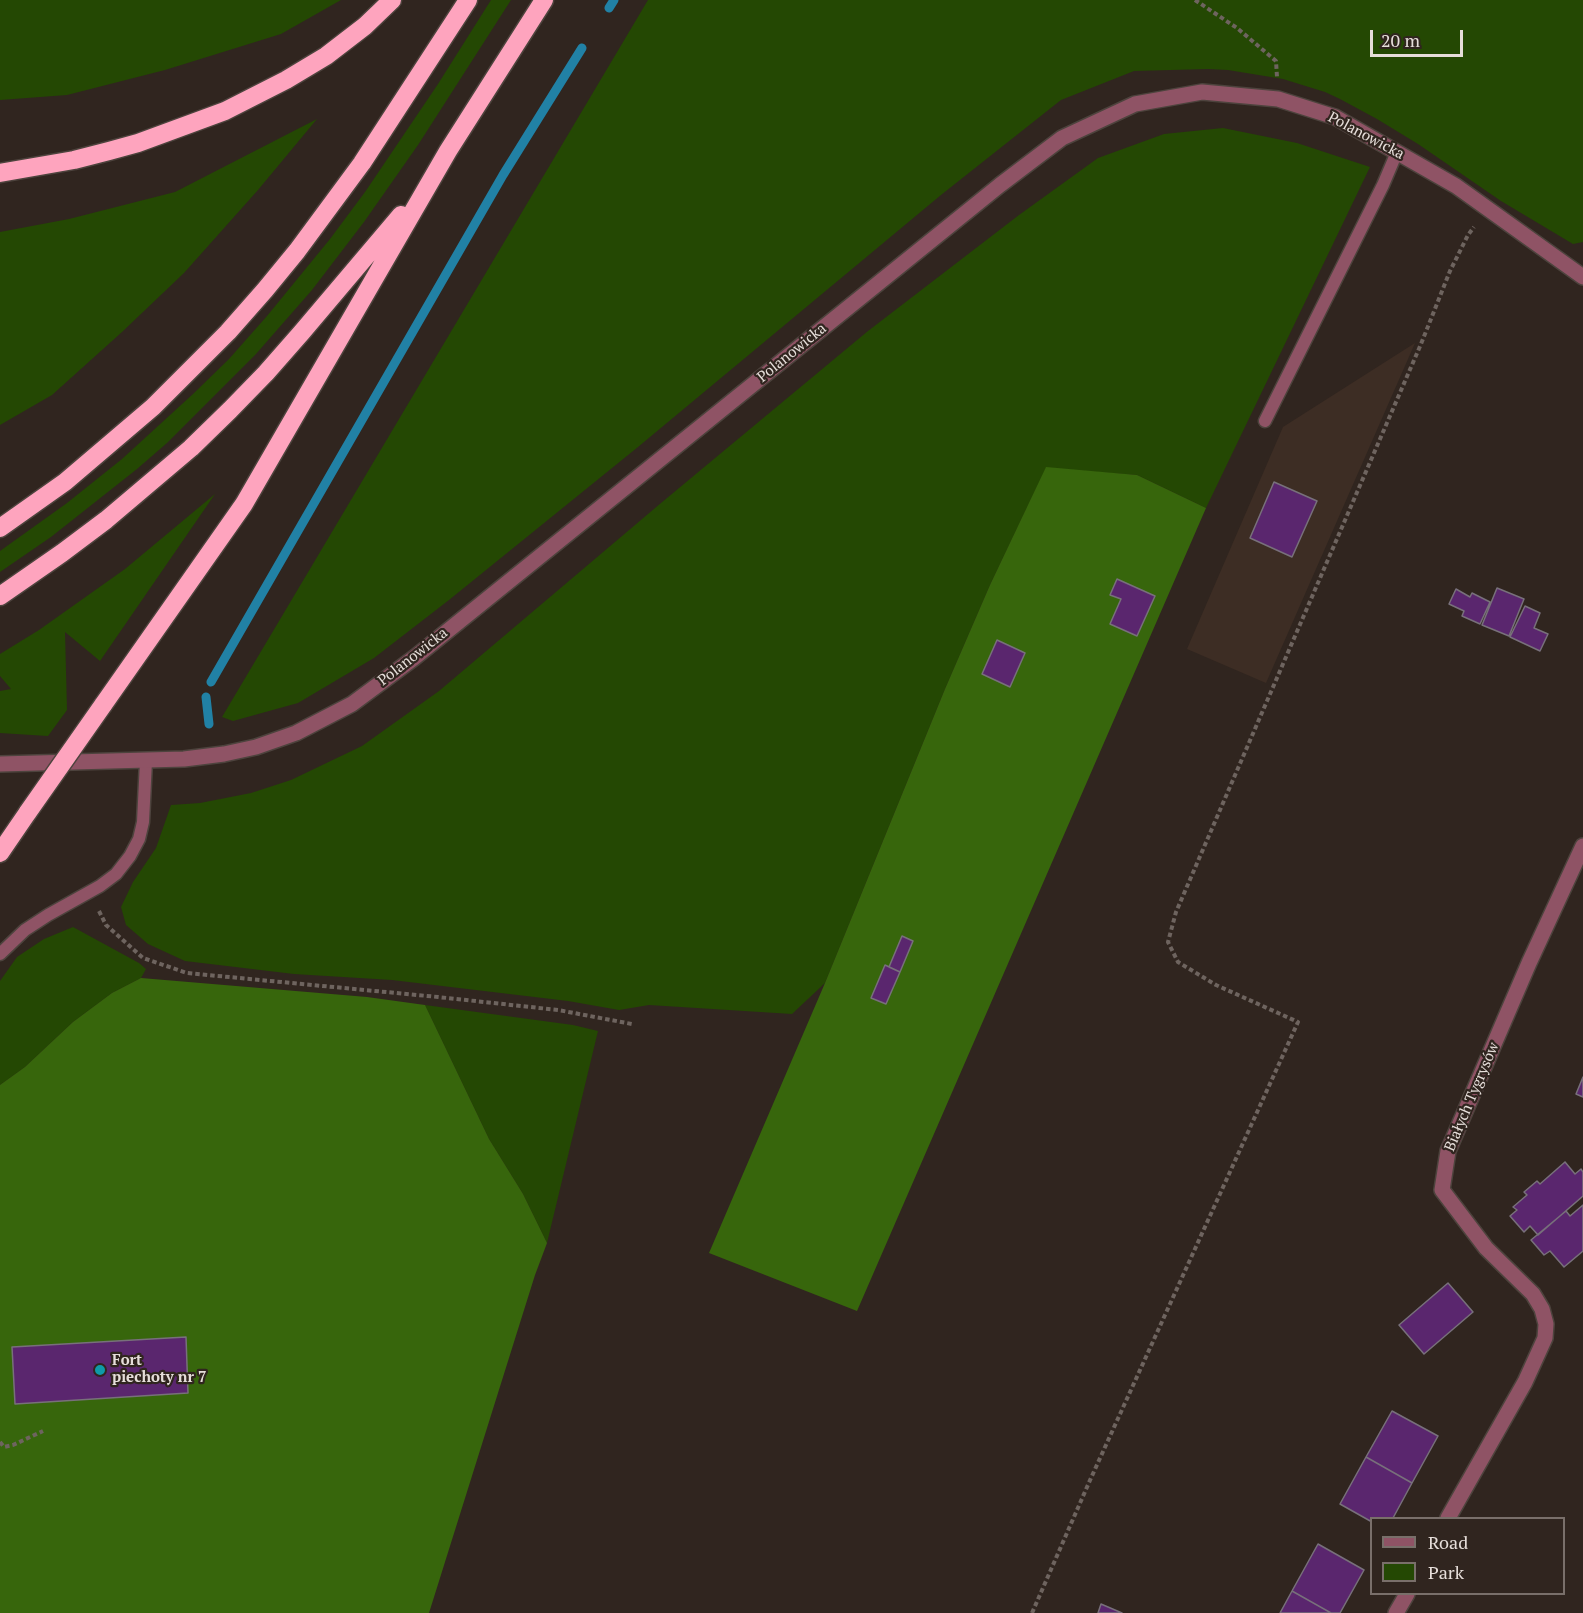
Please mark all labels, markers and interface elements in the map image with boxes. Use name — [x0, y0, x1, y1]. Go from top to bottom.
scale bar — [1373, 18, 1466, 56]
text: 20 m — [1381, 28, 1420, 52]
street label: Polanowicka — [1325, 108, 1407, 164]
street label: Polanowicka — [754, 320, 830, 386]
street label: Polanowicka — [375, 624, 451, 690]
street label: Białych Tygrysów — [1441, 1040, 1503, 1154]
place label: Fort piechoty nr 7 — [112, 1352, 206, 1387]
marker: Fort piechoty nr 7 — [93, 1363, 107, 1377]
legend — [1370, 1517, 1565, 1595]
text: Road — [1428, 1530, 1468, 1554]
text: Park — [1428, 1560, 1464, 1584]

